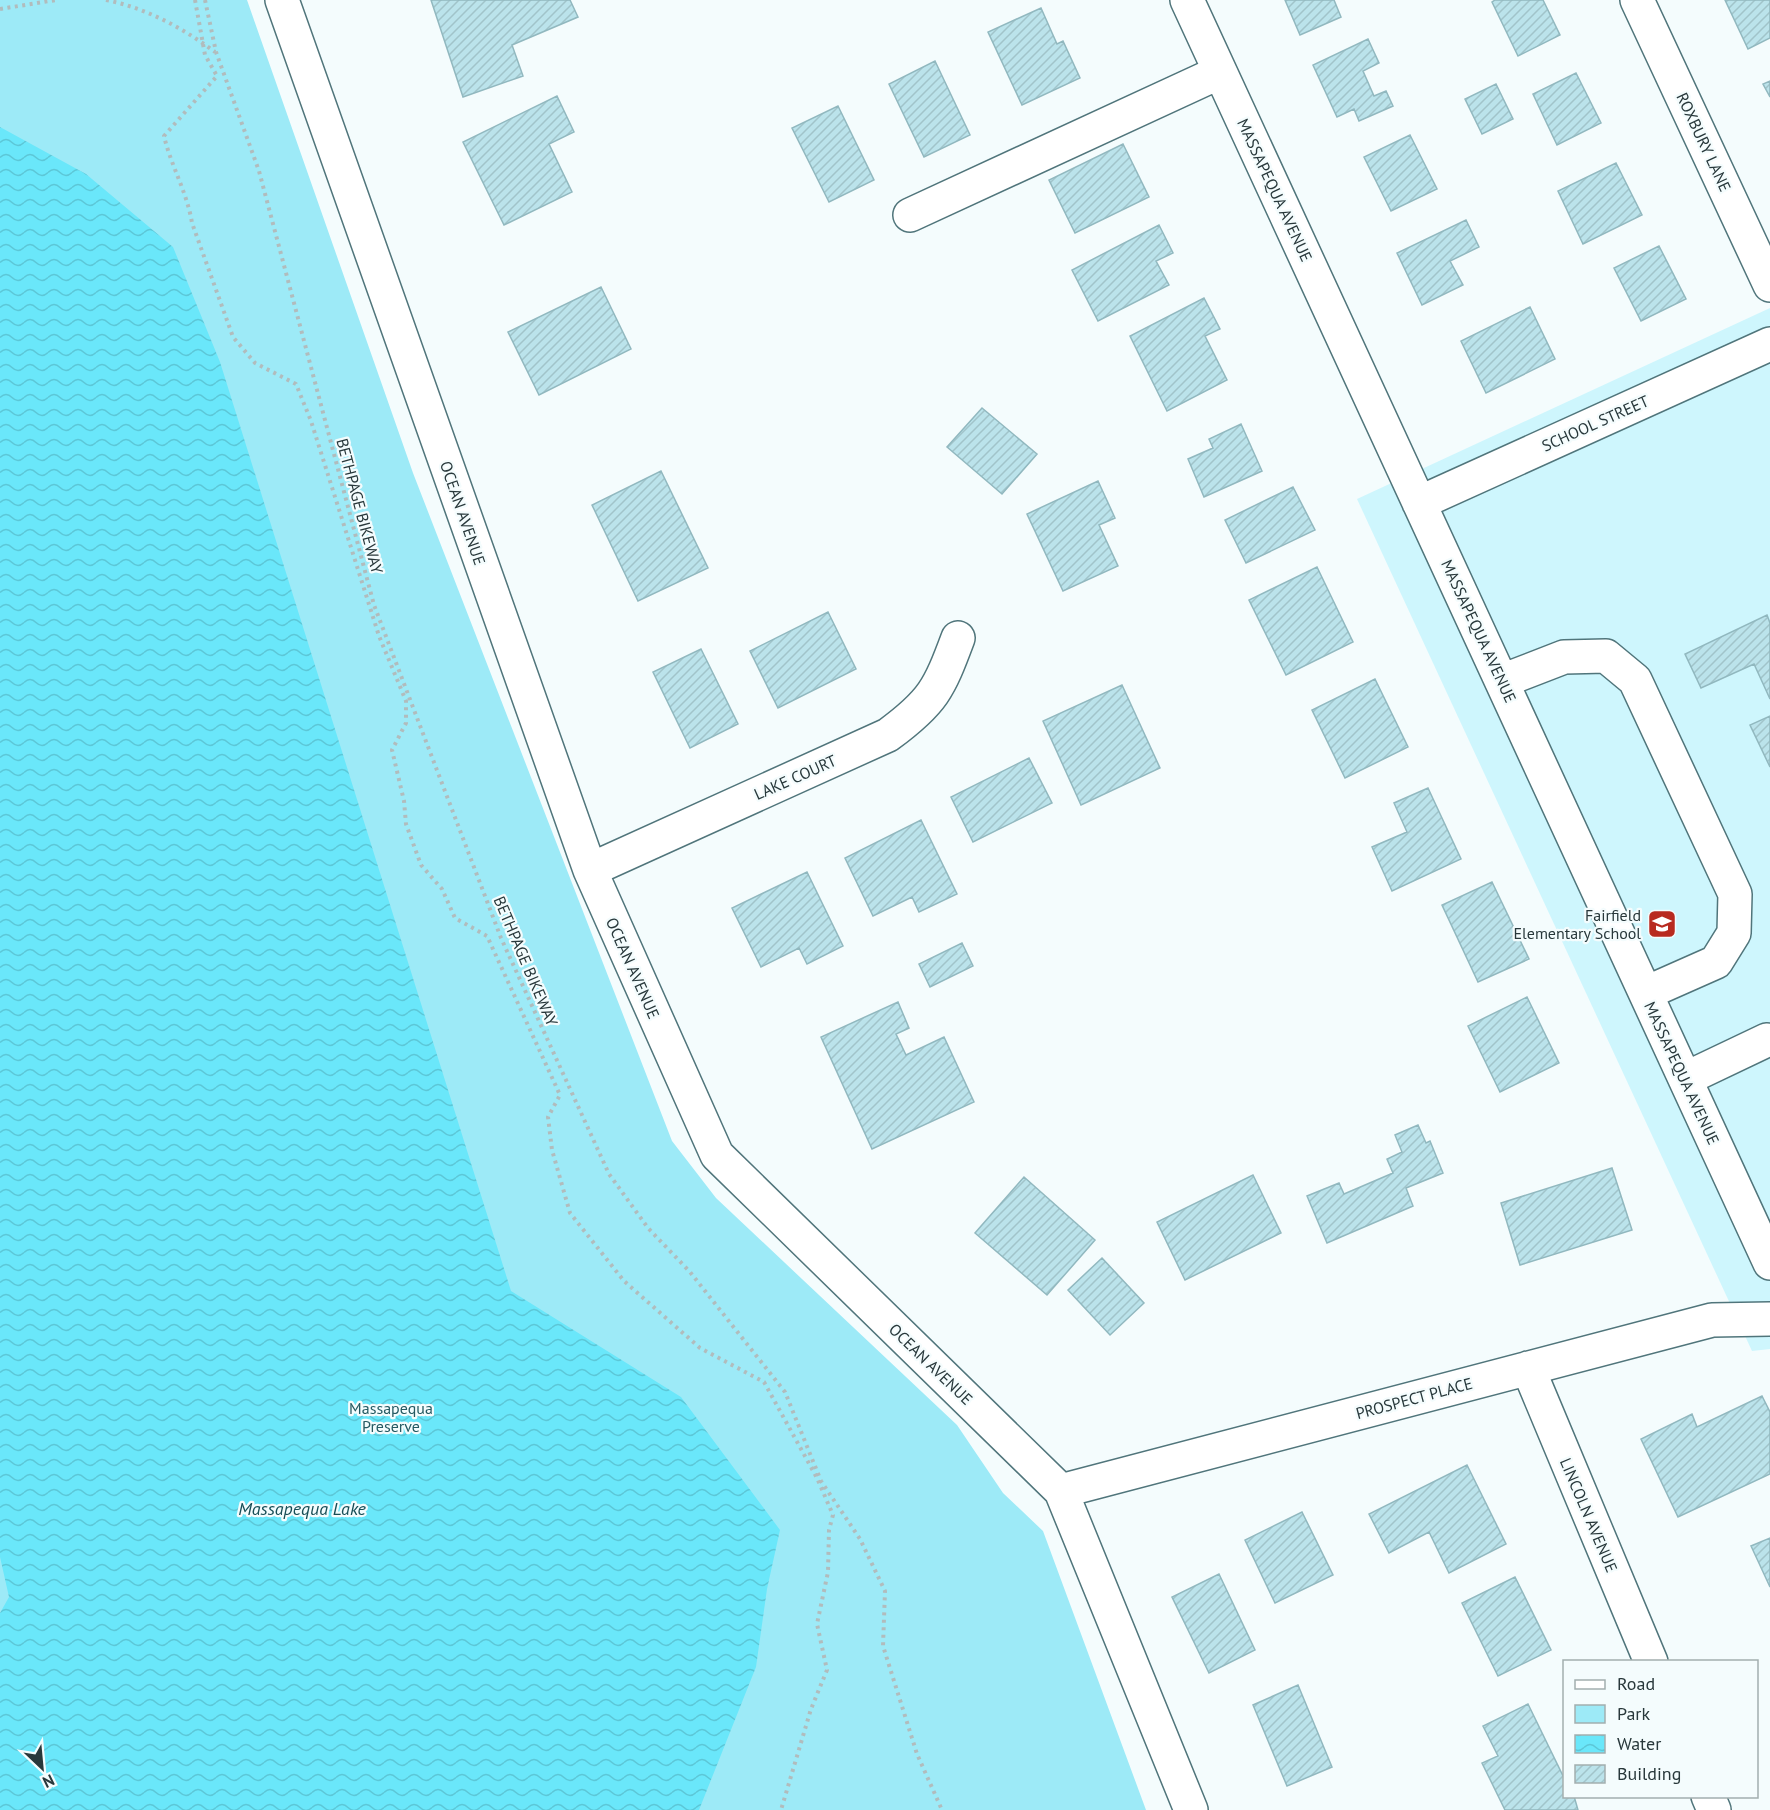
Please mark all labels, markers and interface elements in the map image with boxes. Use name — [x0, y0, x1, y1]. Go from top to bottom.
street label: ROXBURY LANE — [1672, 89, 1736, 195]
street label: MASSAPEQUA AVENUE — [1233, 115, 1317, 265]
street label: SCHOOL STREET — [1538, 390, 1652, 456]
street label: BETHPAGE BIKEWAY — [332, 436, 388, 576]
street label: OCEAN AVENUE — [436, 458, 490, 568]
street label: MASSAPEQUA AVENUE — [1437, 556, 1521, 706]
street label: LAKE COURT — [751, 750, 839, 804]
street label: BETHPAGE BIKEWAY — [490, 893, 562, 1029]
place label: Fairfield Elementary School — [1514, 905, 1641, 943]
school or university icon: Fairfield Elementary School — [1646, 908, 1678, 940]
street label: OCEAN AVENUE — [602, 914, 664, 1022]
street label: MASSAPEQUA AVENUE — [1640, 998, 1724, 1148]
street label: OCEAN AVENUE — [885, 1319, 977, 1409]
street label: PROSPECT PLACE — [1354, 1373, 1474, 1423]
park label: Massapequa Preserve — [349, 1398, 433, 1436]
street label: LINCOLN AVENUE — [1556, 1455, 1622, 1575]
water label: Massapequa Lake — [238, 1497, 367, 1520]
legend — [1563, 1660, 1758, 1798]
text: Road — [1617, 1672, 1655, 1695]
text: Park — [1617, 1702, 1650, 1725]
text: Water — [1617, 1732, 1661, 1755]
north arrow — [12, 1738, 72, 1798]
text: Building — [1617, 1762, 1681, 1785]
text: N — [39, 1770, 58, 1793]

